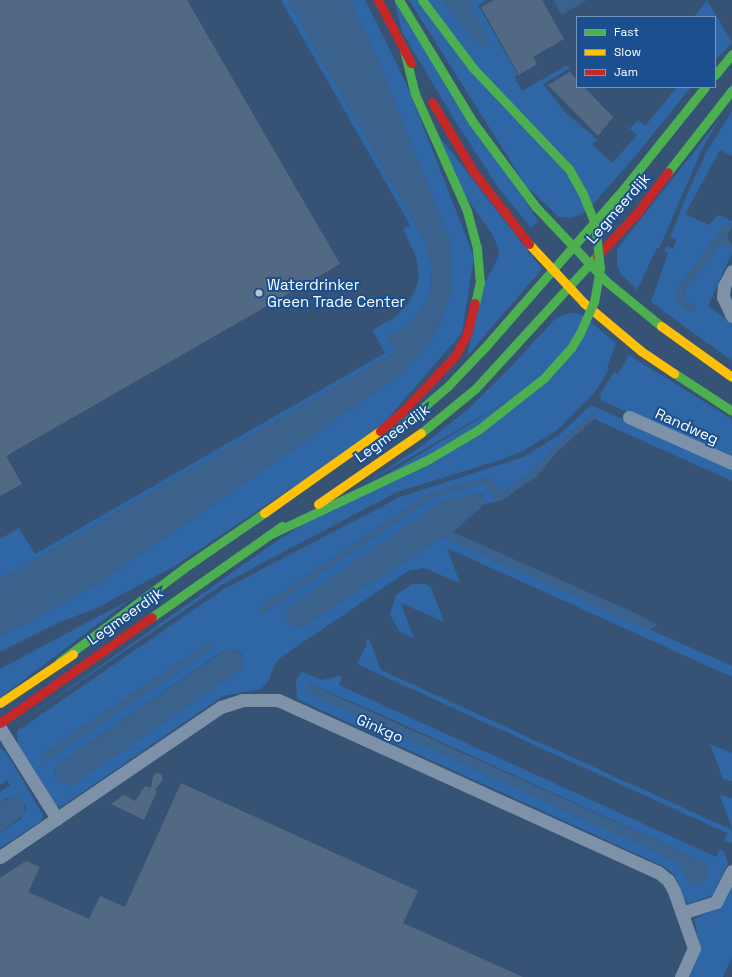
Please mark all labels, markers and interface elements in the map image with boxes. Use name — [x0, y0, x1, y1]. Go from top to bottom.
legend — [576, 16, 716, 88]
text: Fast — [614, 24, 639, 40]
text: Slow — [614, 44, 641, 60]
text: Jam — [614, 64, 638, 80]
street label: Legmeerdijk — [582, 169, 654, 247]
place label: Waterdrinker Green Trade Center — [267, 275, 406, 310]
marker: Waterdrinker Green Trade Center — [254, 288, 264, 298]
street label: Legmeerdijk — [351, 400, 433, 466]
street label: Randweg — [653, 404, 721, 448]
street label: Legmeerdijk — [84, 583, 166, 649]
street label: Ginkgo — [354, 710, 406, 746]

